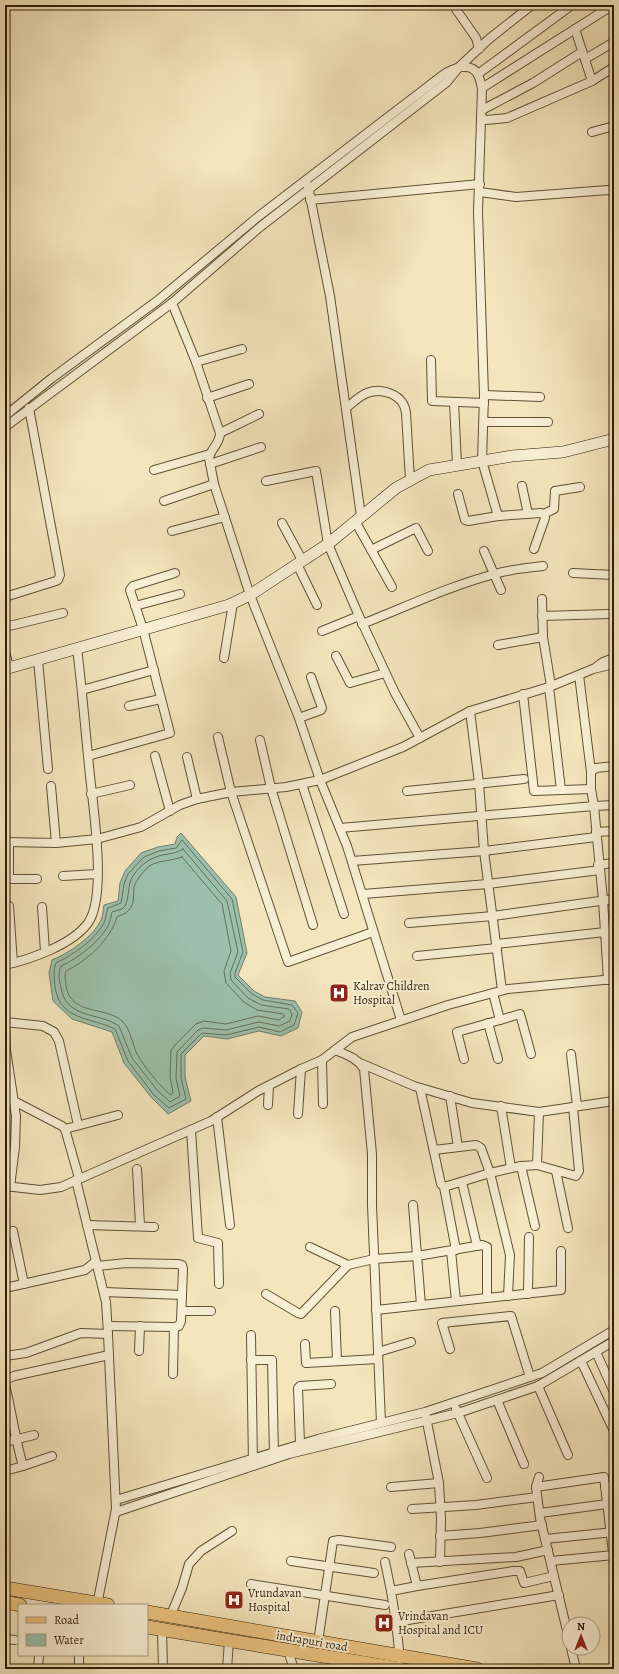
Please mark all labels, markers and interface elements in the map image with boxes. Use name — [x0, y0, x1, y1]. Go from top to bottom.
place label: Kalrav Children Hospital — [353, 978, 430, 1008]
hospital icon: Kalrav Children Hospital — [328, 982, 350, 1004]
place label: Vrundavan Hospital — [247, 1585, 302, 1615]
hospital icon: Vrundavan Hospital — [223, 1589, 245, 1611]
legend — [18, 1604, 148, 1656]
place label: Vrindavan Hospital and ICU — [397, 1608, 483, 1638]
text: Road — [54, 1612, 80, 1628]
hospital icon: Vrindavan Hospital and ICU — [373, 1612, 395, 1634]
north arrow — [561, 1616, 601, 1656]
text: N — [577, 1619, 585, 1634]
street label: indrapuri road — [275, 1627, 349, 1655]
text: Water — [53, 1632, 84, 1648]

